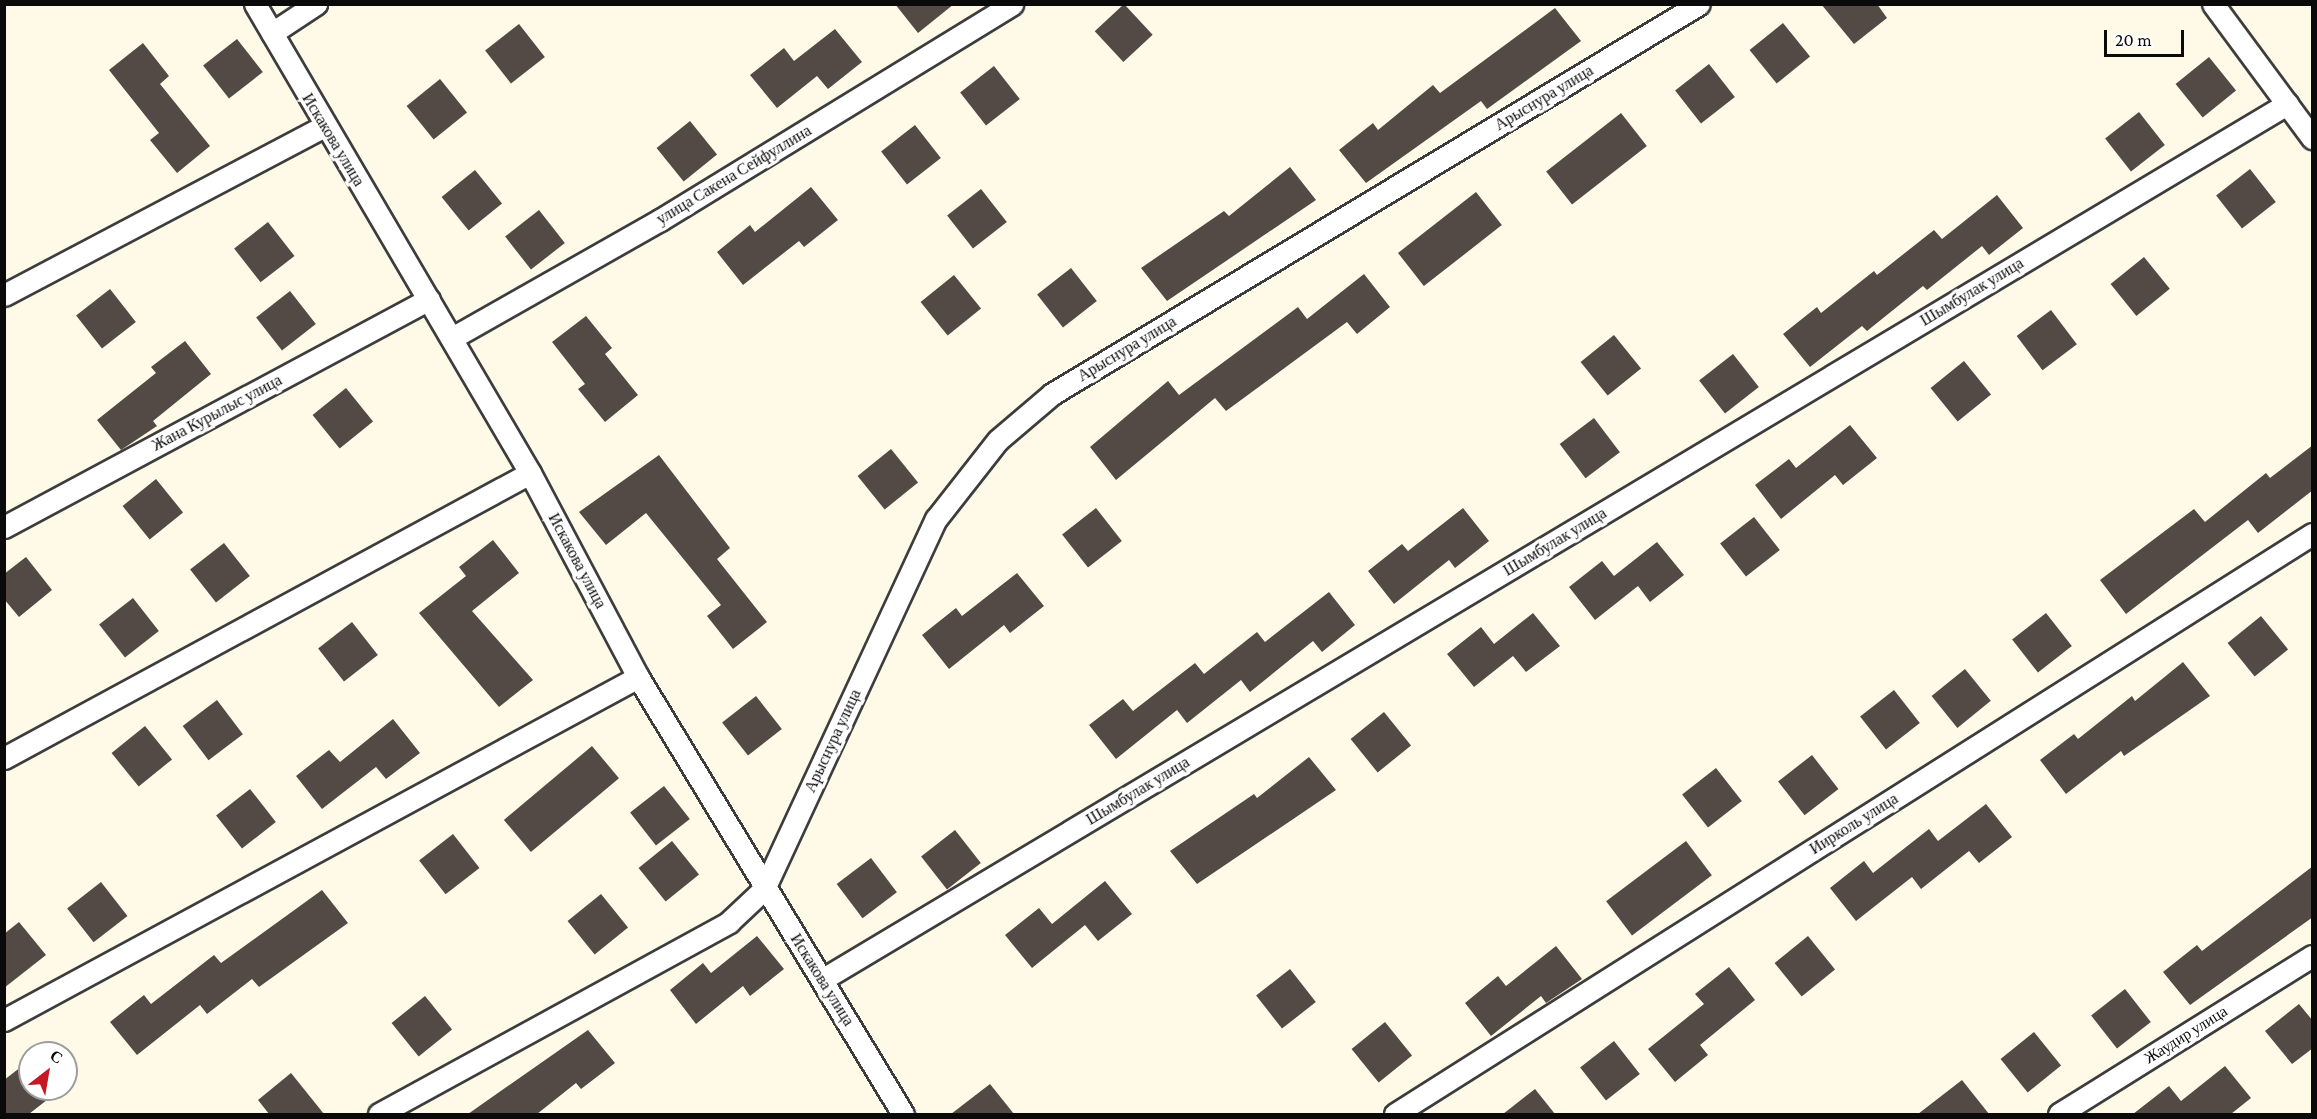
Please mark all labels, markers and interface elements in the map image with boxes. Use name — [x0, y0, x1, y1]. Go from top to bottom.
scale bar — [2107, 18, 2186, 56]
text: 20 m — [2115, 30, 2152, 50]
street label: Арыснура улица — [1491, 61, 1597, 135]
street label: Искакова улица — [298, 90, 368, 190]
street label: улица Сакена Сейфуллина — [653, 121, 815, 229]
street label: Шымбулак улица — [1917, 254, 2027, 330]
street label: Арыснура улица — [1074, 312, 1180, 386]
street label: Жана Курылыс улица — [149, 371, 285, 455]
street label: Шымбулак улица — [1500, 504, 1610, 580]
street label: Искакова улица — [544, 510, 610, 612]
street label: Арыснура улица — [801, 686, 865, 796]
street label: Шымбулак улица — [1083, 753, 1193, 829]
street label: Иирколь улица — [1806, 789, 1902, 859]
street label: Искакова улица — [786, 930, 858, 1030]
street label: Жаудир улица — [2141, 1002, 2231, 1068]
north arrow — [18, 1041, 78, 1101]
text: С — [47, 1047, 66, 1067]

